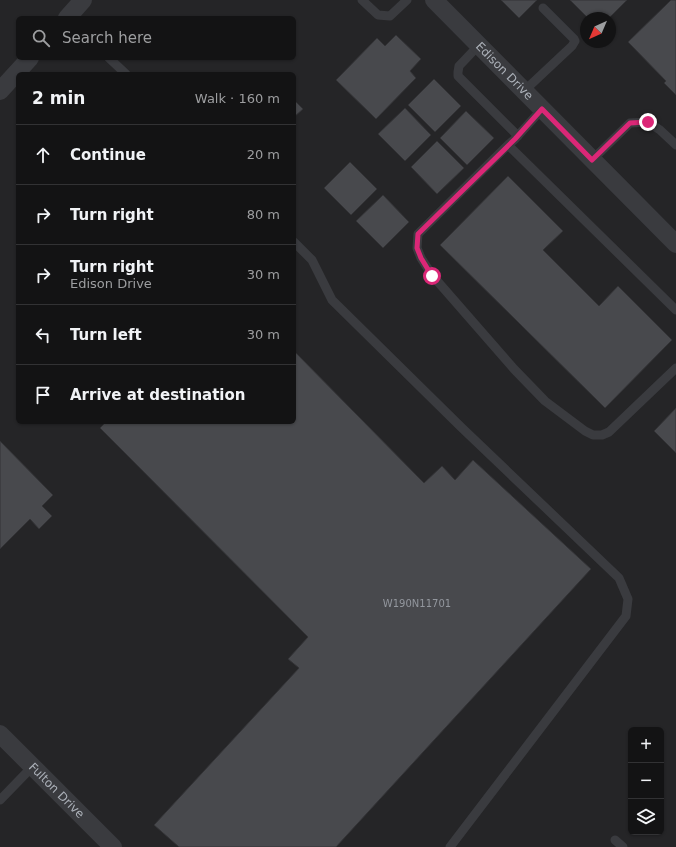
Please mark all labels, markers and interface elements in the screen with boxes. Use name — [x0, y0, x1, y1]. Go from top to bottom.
north arrow — [580, 12, 616, 48]
search box — [16, 16, 296, 60]
icon: search — [30, 27, 52, 49]
text: Search here — [62, 29, 152, 47]
street label: Edison Drive — [473, 39, 536, 103]
text: 2 min — [32, 88, 85, 108]
text: Walk · 160 m — [195, 91, 280, 106]
route end — [639, 113, 657, 131]
icon: ahead — [32, 144, 54, 166]
text: Continue — [70, 146, 146, 164]
text: 20 m — [247, 147, 280, 162]
icon: right — [32, 204, 54, 226]
text: Turn right — [70, 206, 154, 224]
text: 80 m — [247, 207, 280, 222]
text: Turn right — [70, 258, 154, 276]
icon: right — [32, 264, 54, 286]
text: 30 m — [247, 267, 280, 282]
route start — [423, 267, 441, 285]
text: Edison Drive — [70, 276, 152, 291]
icon: left — [32, 324, 54, 346]
text: Turn left — [70, 326, 142, 344]
text: 30 m — [247, 327, 280, 342]
icon: arrive — [32, 384, 54, 406]
text: Arrive at destination — [70, 386, 245, 404]
house number: W190N11701 — [383, 598, 451, 609]
map controls — [628, 727, 664, 835]
button: + — [628, 727, 664, 763]
street label: Fulton Drive — [26, 760, 87, 821]
button: − — [628, 763, 664, 799]
button: layers — [628, 799, 664, 835]

